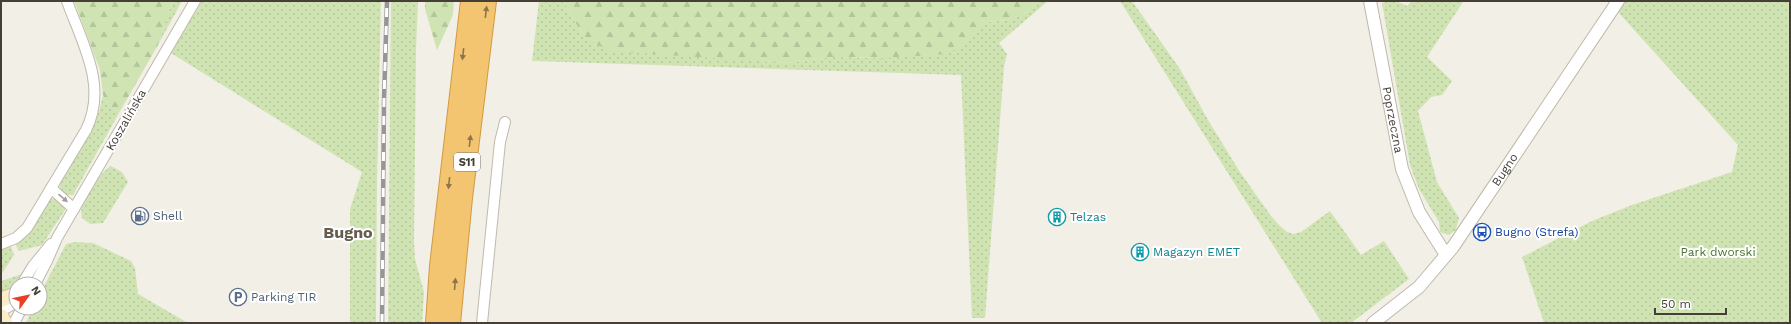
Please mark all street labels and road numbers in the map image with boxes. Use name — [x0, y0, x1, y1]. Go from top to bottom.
street label: Poprzeczna — [1379, 85, 1406, 155]
street label: Koszalińska — [103, 87, 149, 153]
street label: Bugno — [1489, 151, 1521, 189]
road number: S11 — [454, 153, 480, 171]

